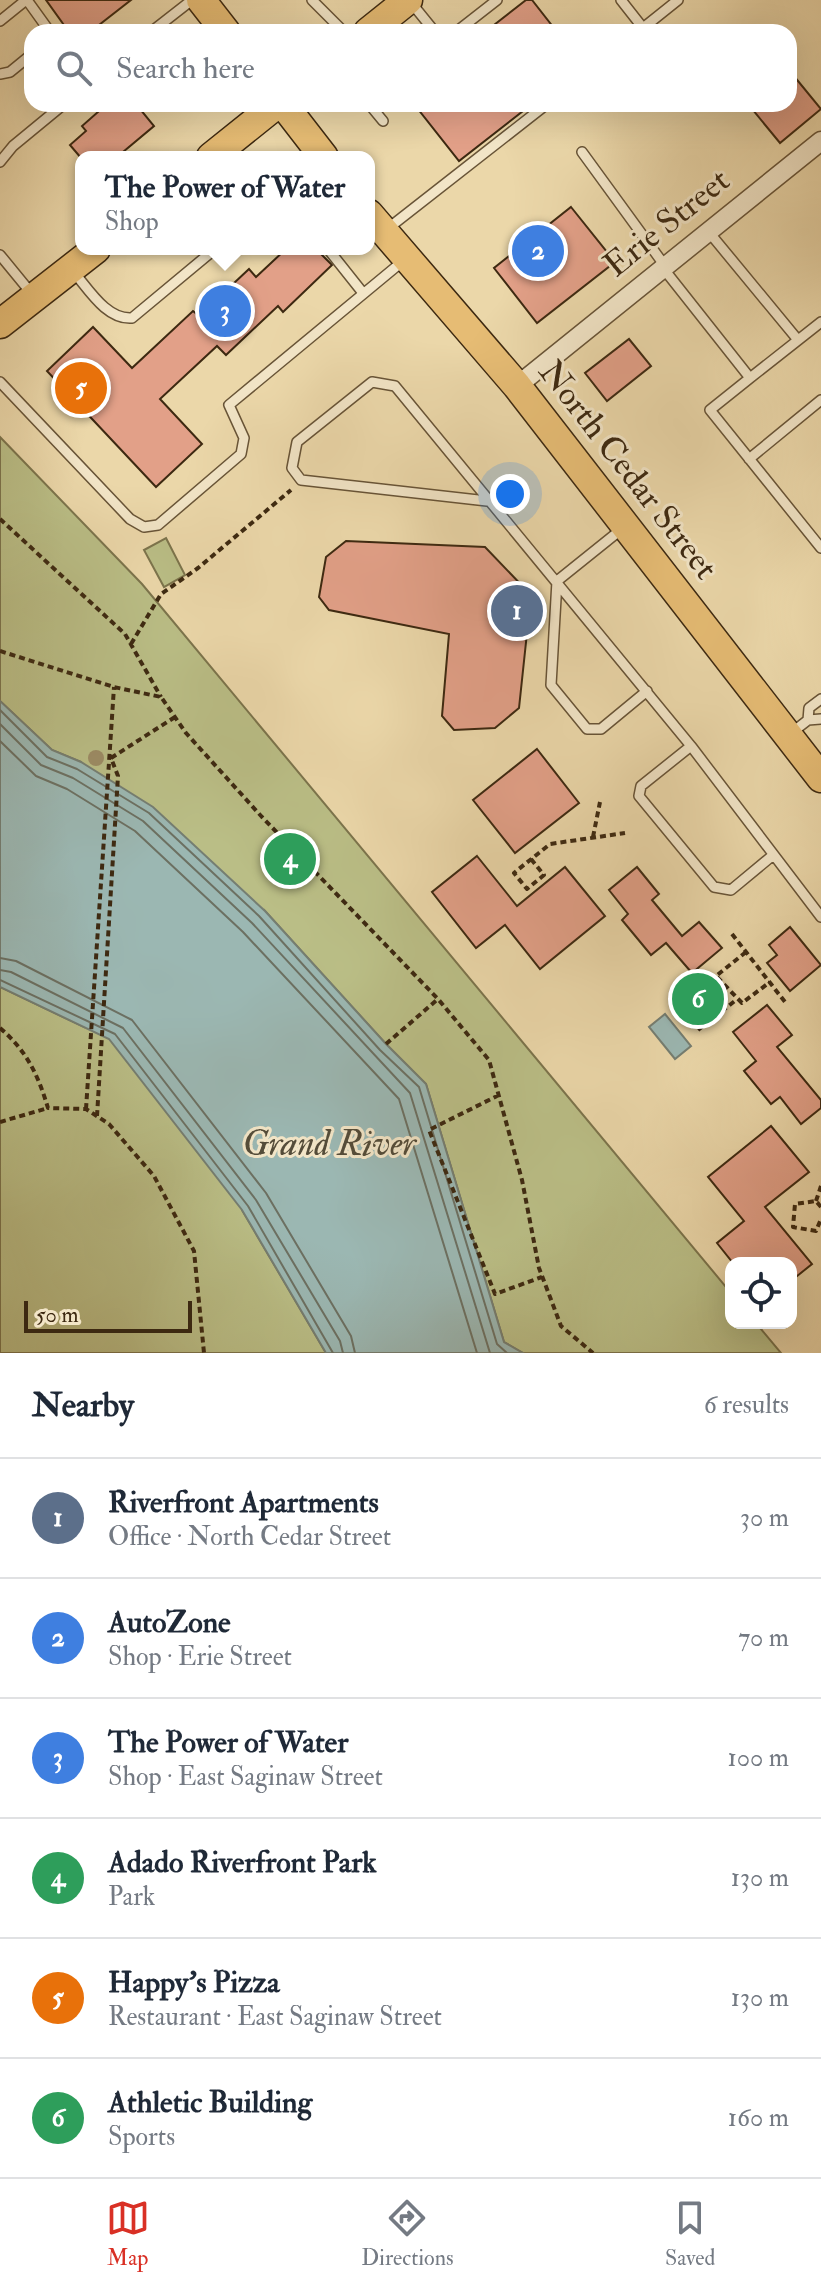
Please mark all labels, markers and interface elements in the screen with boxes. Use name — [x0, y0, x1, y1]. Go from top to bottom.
search box — [24, 24, 797, 112]
icon: search — [52, 46, 96, 90]
text: Search here — [116, 50, 255, 87]
popup — [75, 151, 375, 255]
street label: Erie Street — [595, 159, 739, 287]
text: The Power of Water — [105, 169, 345, 206]
text: Shop — [105, 206, 159, 238]
pin: 2 — [512, 221, 564, 281]
pin: 3 — [199, 281, 251, 341]
street label: North Cedar Street — [529, 352, 727, 588]
pin: 5 — [55, 358, 107, 418]
your location — [490, 474, 530, 514]
pin: 1 — [491, 581, 543, 641]
pin: 4 — [264, 829, 316, 889]
pin: 6 — [672, 969, 724, 1029]
water label: Grand River — [242, 1121, 417, 1166]
map controls — [725, 1257, 797, 1329]
button: locate — [725, 1257, 797, 1329]
scale bar — [24, 1297, 192, 1333]
text: 50 m — [36, 1301, 78, 1329]
text: Nearby — [32, 1384, 134, 1427]
text: 6 results — [704, 1389, 789, 1421]
text: Riverfront Apartments — [108, 1484, 379, 1521]
text: 1 — [53, 1502, 63, 1534]
text: 30 m — [740, 1502, 789, 1534]
text: Office · North Cedar Street — [108, 1521, 391, 1553]
text: AutoZone — [108, 1604, 231, 1641]
text: 2 — [51, 1622, 65, 1654]
text: 70 m — [738, 1622, 789, 1654]
text: Shop · Erie Street — [108, 1641, 292, 1673]
text: The Power of Water — [108, 1724, 348, 1761]
text: 3 — [53, 1742, 63, 1774]
text: 100 m — [728, 1742, 789, 1774]
text: Shop · East Saginaw Street — [108, 1761, 383, 1793]
text: Adado Riverfront Park — [108, 1844, 377, 1881]
text: 4 — [51, 1862, 65, 1894]
text: 130 m — [731, 1862, 789, 1894]
text: Park — [108, 1881, 155, 1913]
text: Happy's Pizza — [108, 1964, 280, 2001]
text: 5 — [52, 1982, 64, 2014]
text: 130 m — [731, 1982, 789, 2014]
text: Restaurant · East Saginaw Street — [108, 2001, 442, 2033]
text: Athletic Building — [108, 2084, 312, 2121]
text: 6 — [51, 2102, 65, 2134]
text: 160 m — [728, 2102, 789, 2134]
text: Sports — [108, 2121, 175, 2153]
tab: Map — [106, 2196, 150, 2272]
tab: Directions — [361, 2196, 454, 2272]
tab: Saved — [665, 2196, 715, 2272]

